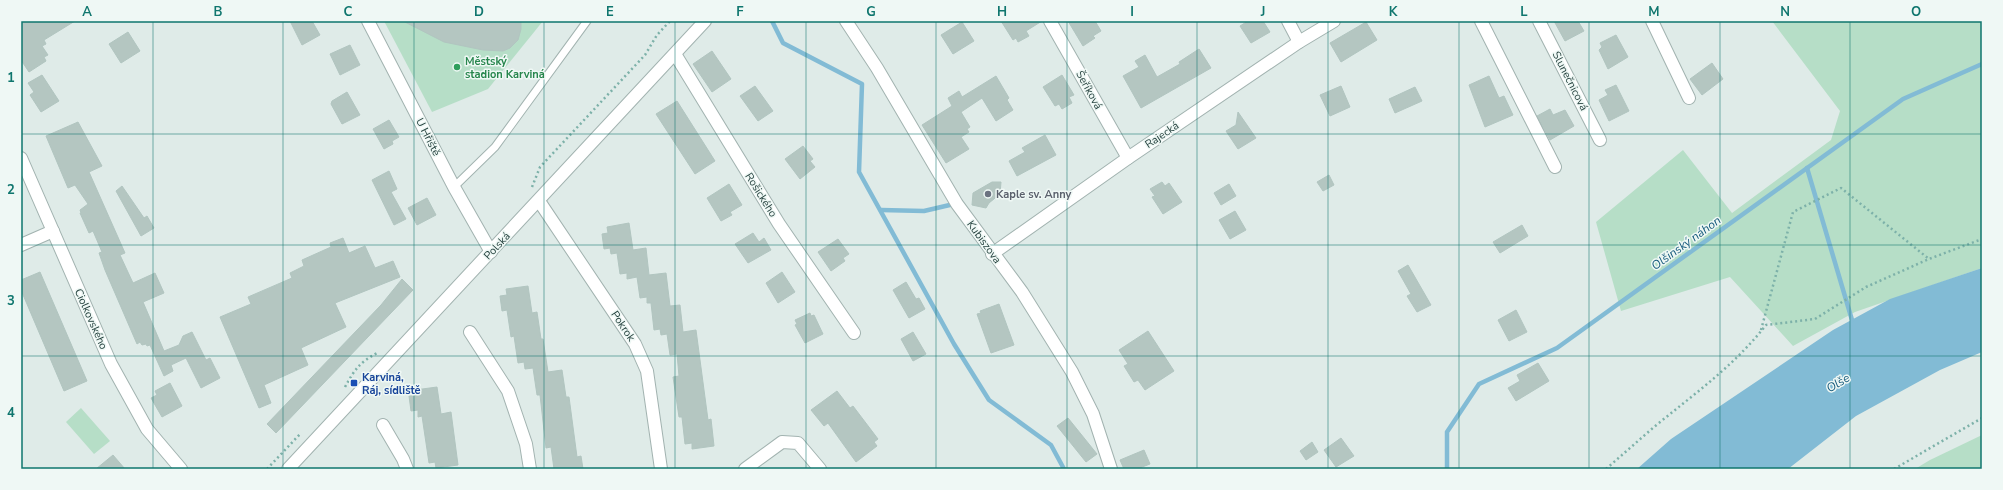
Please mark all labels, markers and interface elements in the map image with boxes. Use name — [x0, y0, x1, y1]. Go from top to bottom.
text: A — [82, 3, 92, 21]
text: B — [214, 3, 223, 21]
text: C — [344, 3, 353, 21]
text: D — [474, 3, 484, 21]
text: E — [606, 3, 614, 21]
text: F — [736, 3, 744, 21]
text: G — [866, 3, 876, 21]
text: H — [997, 3, 1007, 21]
text: I — [1130, 3, 1134, 21]
text: J — [1260, 3, 1265, 21]
text: K — [1389, 3, 1398, 21]
text: L — [1520, 3, 1528, 21]
text: M — [1648, 3, 1660, 21]
text: N — [1780, 3, 1790, 21]
text: O — [1911, 3, 1921, 21]
street label: Slunečnicová — [1549, 49, 1591, 113]
place label: Městský stadion Karviná — [465, 54, 545, 82]
marker: Městský stadion Karviná — [452, 62, 462, 72]
street label: Šeříková — [1072, 67, 1107, 112]
text: 1 — [7, 69, 15, 87]
street label: U Hřiště — [412, 116, 444, 159]
street label: Rajecká — [1142, 118, 1182, 152]
street label: Rošického — [741, 170, 781, 220]
text: 2 — [7, 181, 15, 199]
place label: Kaple sv. Anny — [996, 187, 1072, 202]
marker: Kaple sv. Anny — [983, 189, 993, 199]
water label: Olšinský náhon — [1648, 212, 1724, 274]
street label: Kubiszova — [963, 218, 1005, 267]
street label: Polská — [480, 229, 514, 263]
street label: Ciolkovského — [71, 286, 111, 352]
text: 3 — [7, 292, 15, 310]
street label: Pokrok — [607, 308, 639, 345]
water label: Olše — [1823, 369, 1853, 396]
place label: Karviná, Ráj, sídliště — [362, 370, 421, 398]
marker: Karviná, Ráj, sídliště — [349, 378, 359, 388]
text: 4 — [7, 404, 15, 422]

